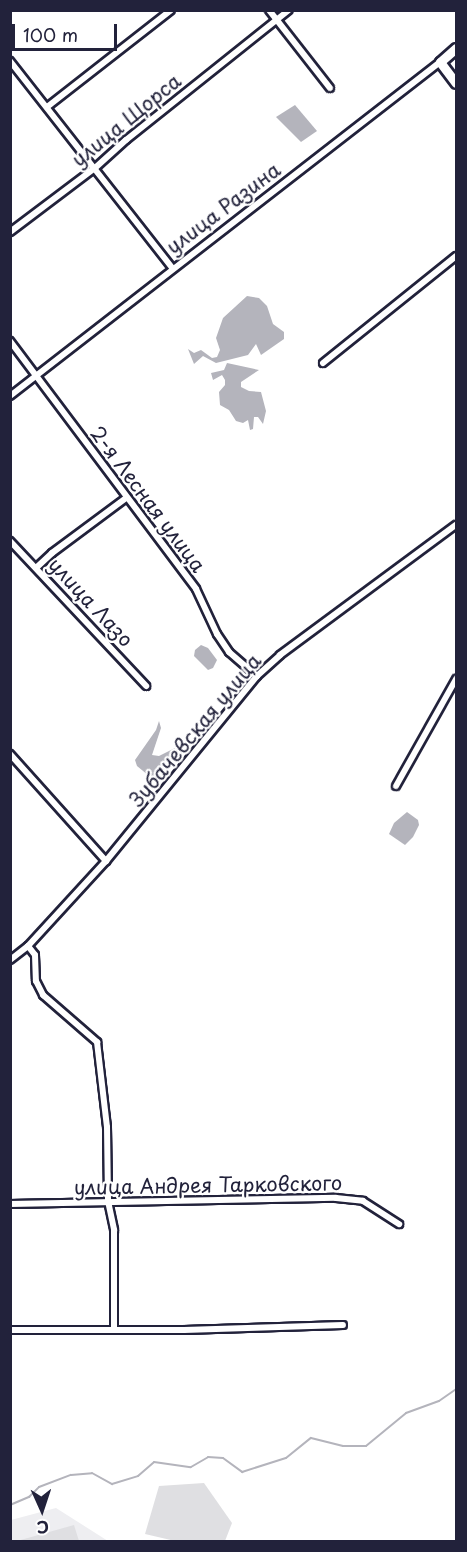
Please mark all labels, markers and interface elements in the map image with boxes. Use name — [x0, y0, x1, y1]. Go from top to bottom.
scale bar — [15, 12, 120, 50]
text: 100 m — [23, 21, 78, 48]
street label: улица Щорса — [66, 68, 186, 172]
street label: улица Разина — [161, 157, 285, 259]
street label: 2-я Лесная улица — [85, 421, 211, 577]
street label: улица Лазо — [43, 552, 139, 652]
street label: Зубачевская улица — [124, 648, 266, 812]
street label: улица Андрея Тарковского — [73, 1171, 343, 1199]
north arrow — [12, 1480, 72, 1540]
text: С — [36, 1516, 50, 1540]

